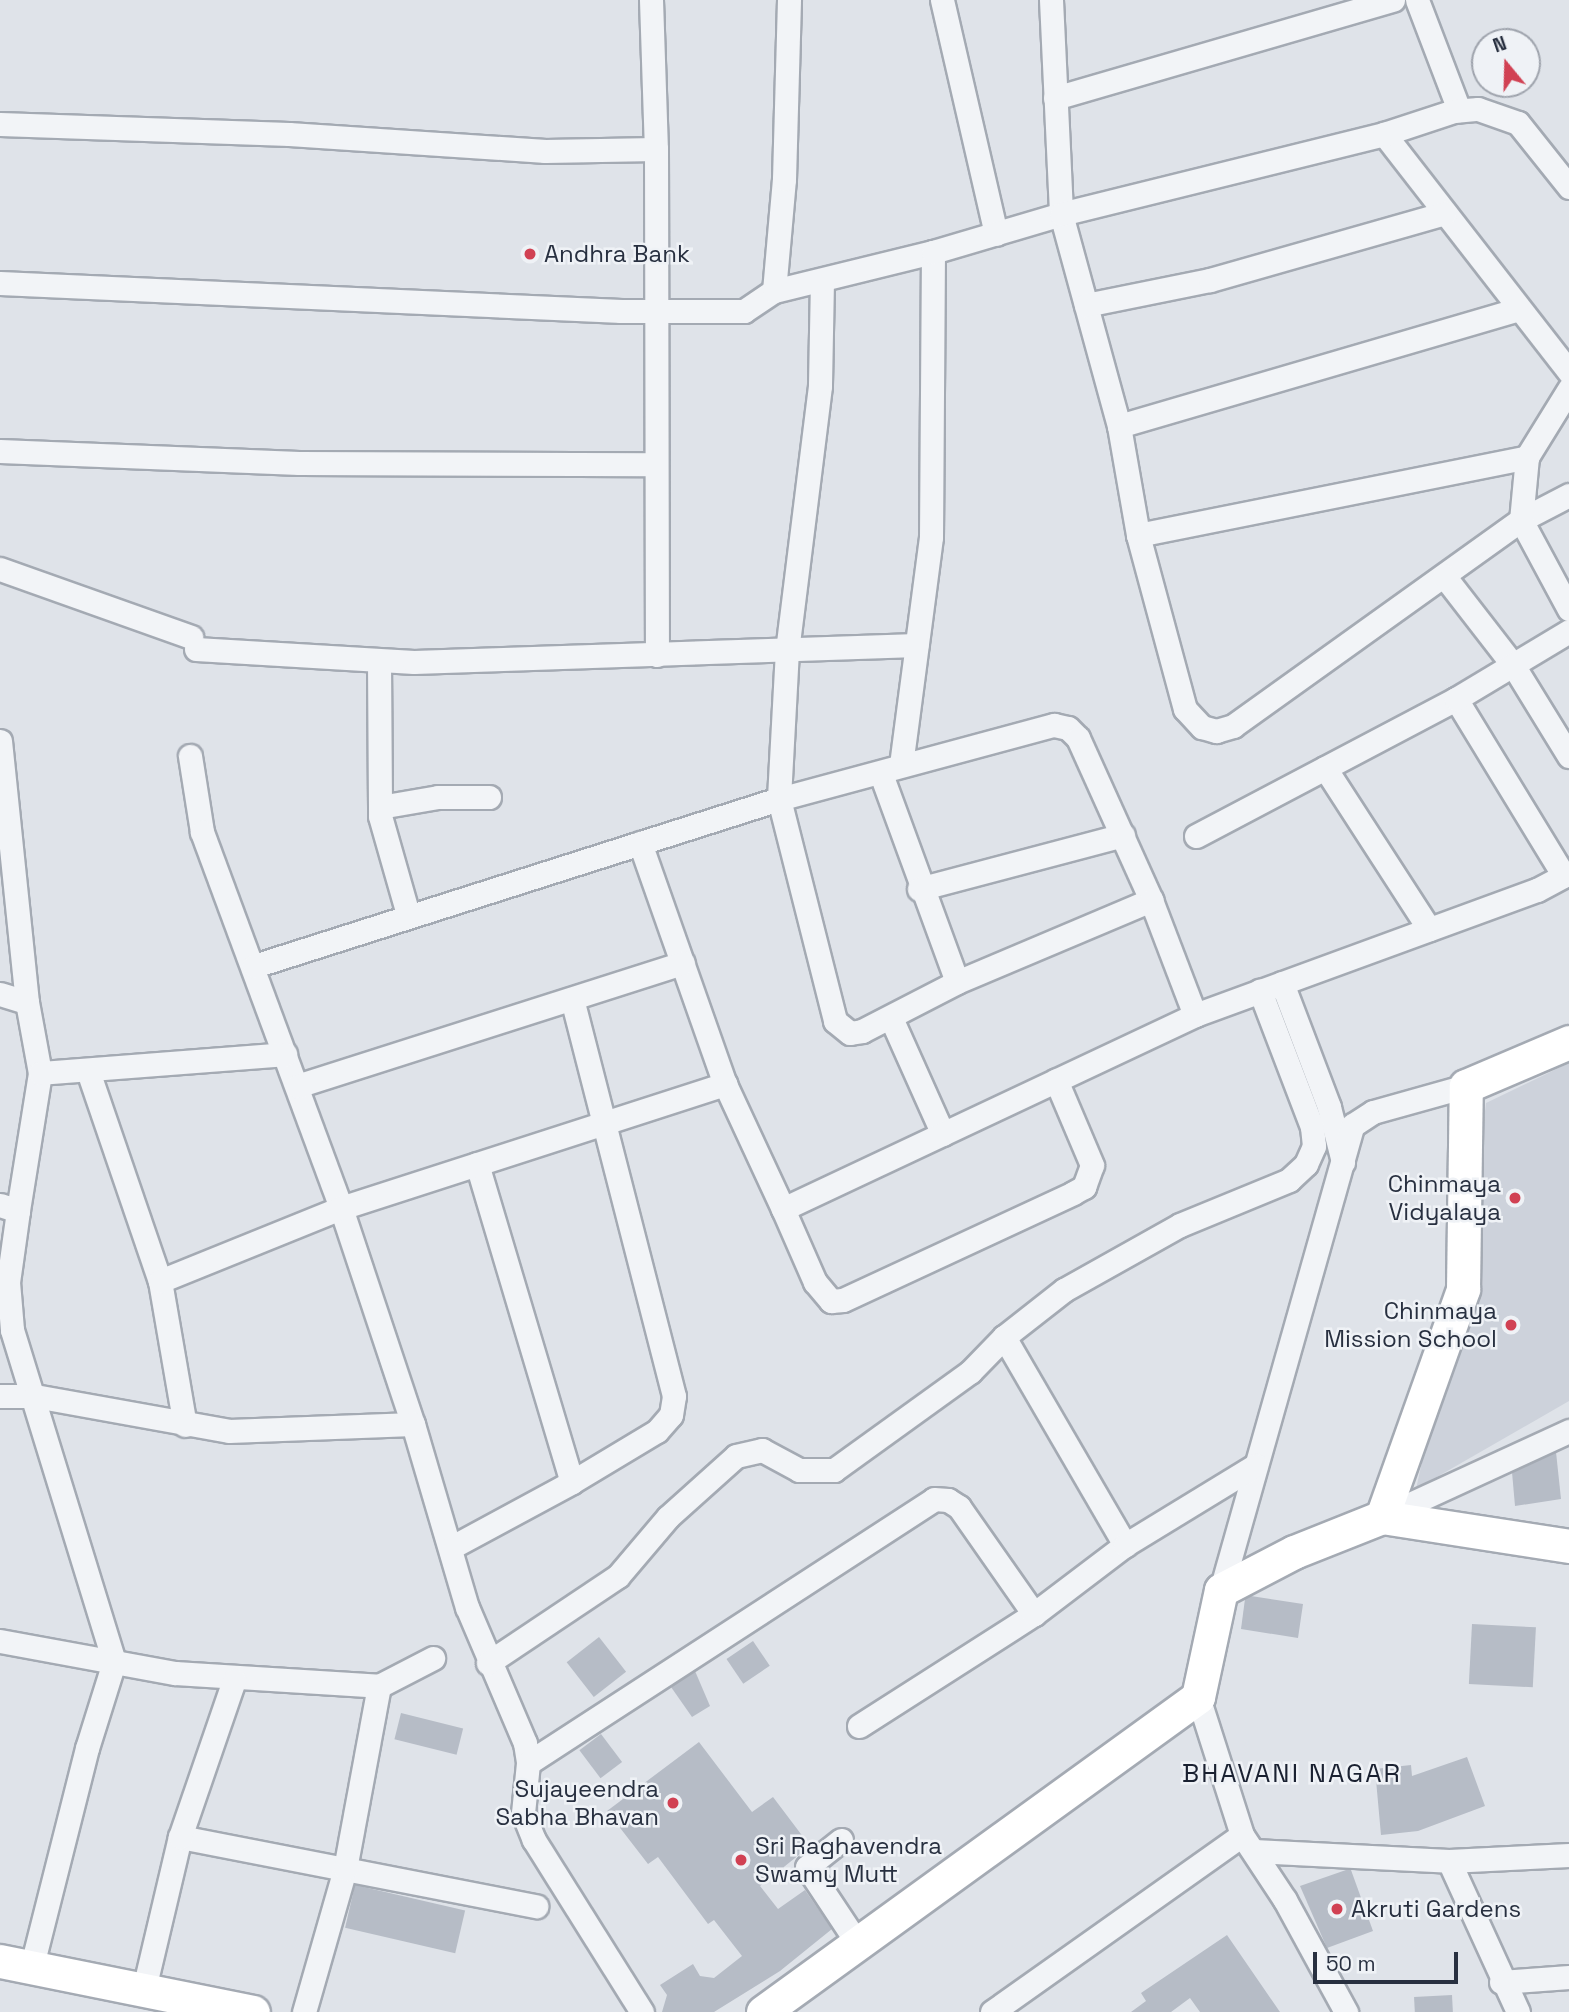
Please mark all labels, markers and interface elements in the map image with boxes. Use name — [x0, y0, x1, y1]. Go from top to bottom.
north arrow — [1471, 28, 1541, 98]
text: N — [1490, 31, 1510, 58]
place label: Andhra Bank — [544, 240, 690, 268]
marker: Andhra Bank — [522, 246, 538, 262]
place label: Chinmaya Vidyalaya — [1388, 1170, 1501, 1226]
marker: Chinmaya Vidyalaya — [1507, 1190, 1523, 1206]
place label: Chinmaya Mission School — [1324, 1297, 1497, 1353]
marker: Chinmaya Mission School — [1503, 1317, 1519, 1333]
district label: BHAVANI NAGAR — [1184, 1758, 1400, 1790]
place label: Sujayeendra Sabha Bhavan — [496, 1775, 659, 1831]
marker: Sujayeendra Sabha Bhavan — [665, 1795, 681, 1811]
place label: Sri Raghavendra Swamy Mutt — [755, 1832, 942, 1888]
marker: Sri Raghavendra Swamy Mutt — [733, 1852, 749, 1868]
place label: Akruti Gardens — [1351, 1895, 1521, 1923]
marker: Akruti Gardens — [1329, 1901, 1345, 1917]
scale bar — [1317, 1938, 1462, 1982]
text: 50 m — [1326, 1950, 1376, 1977]

